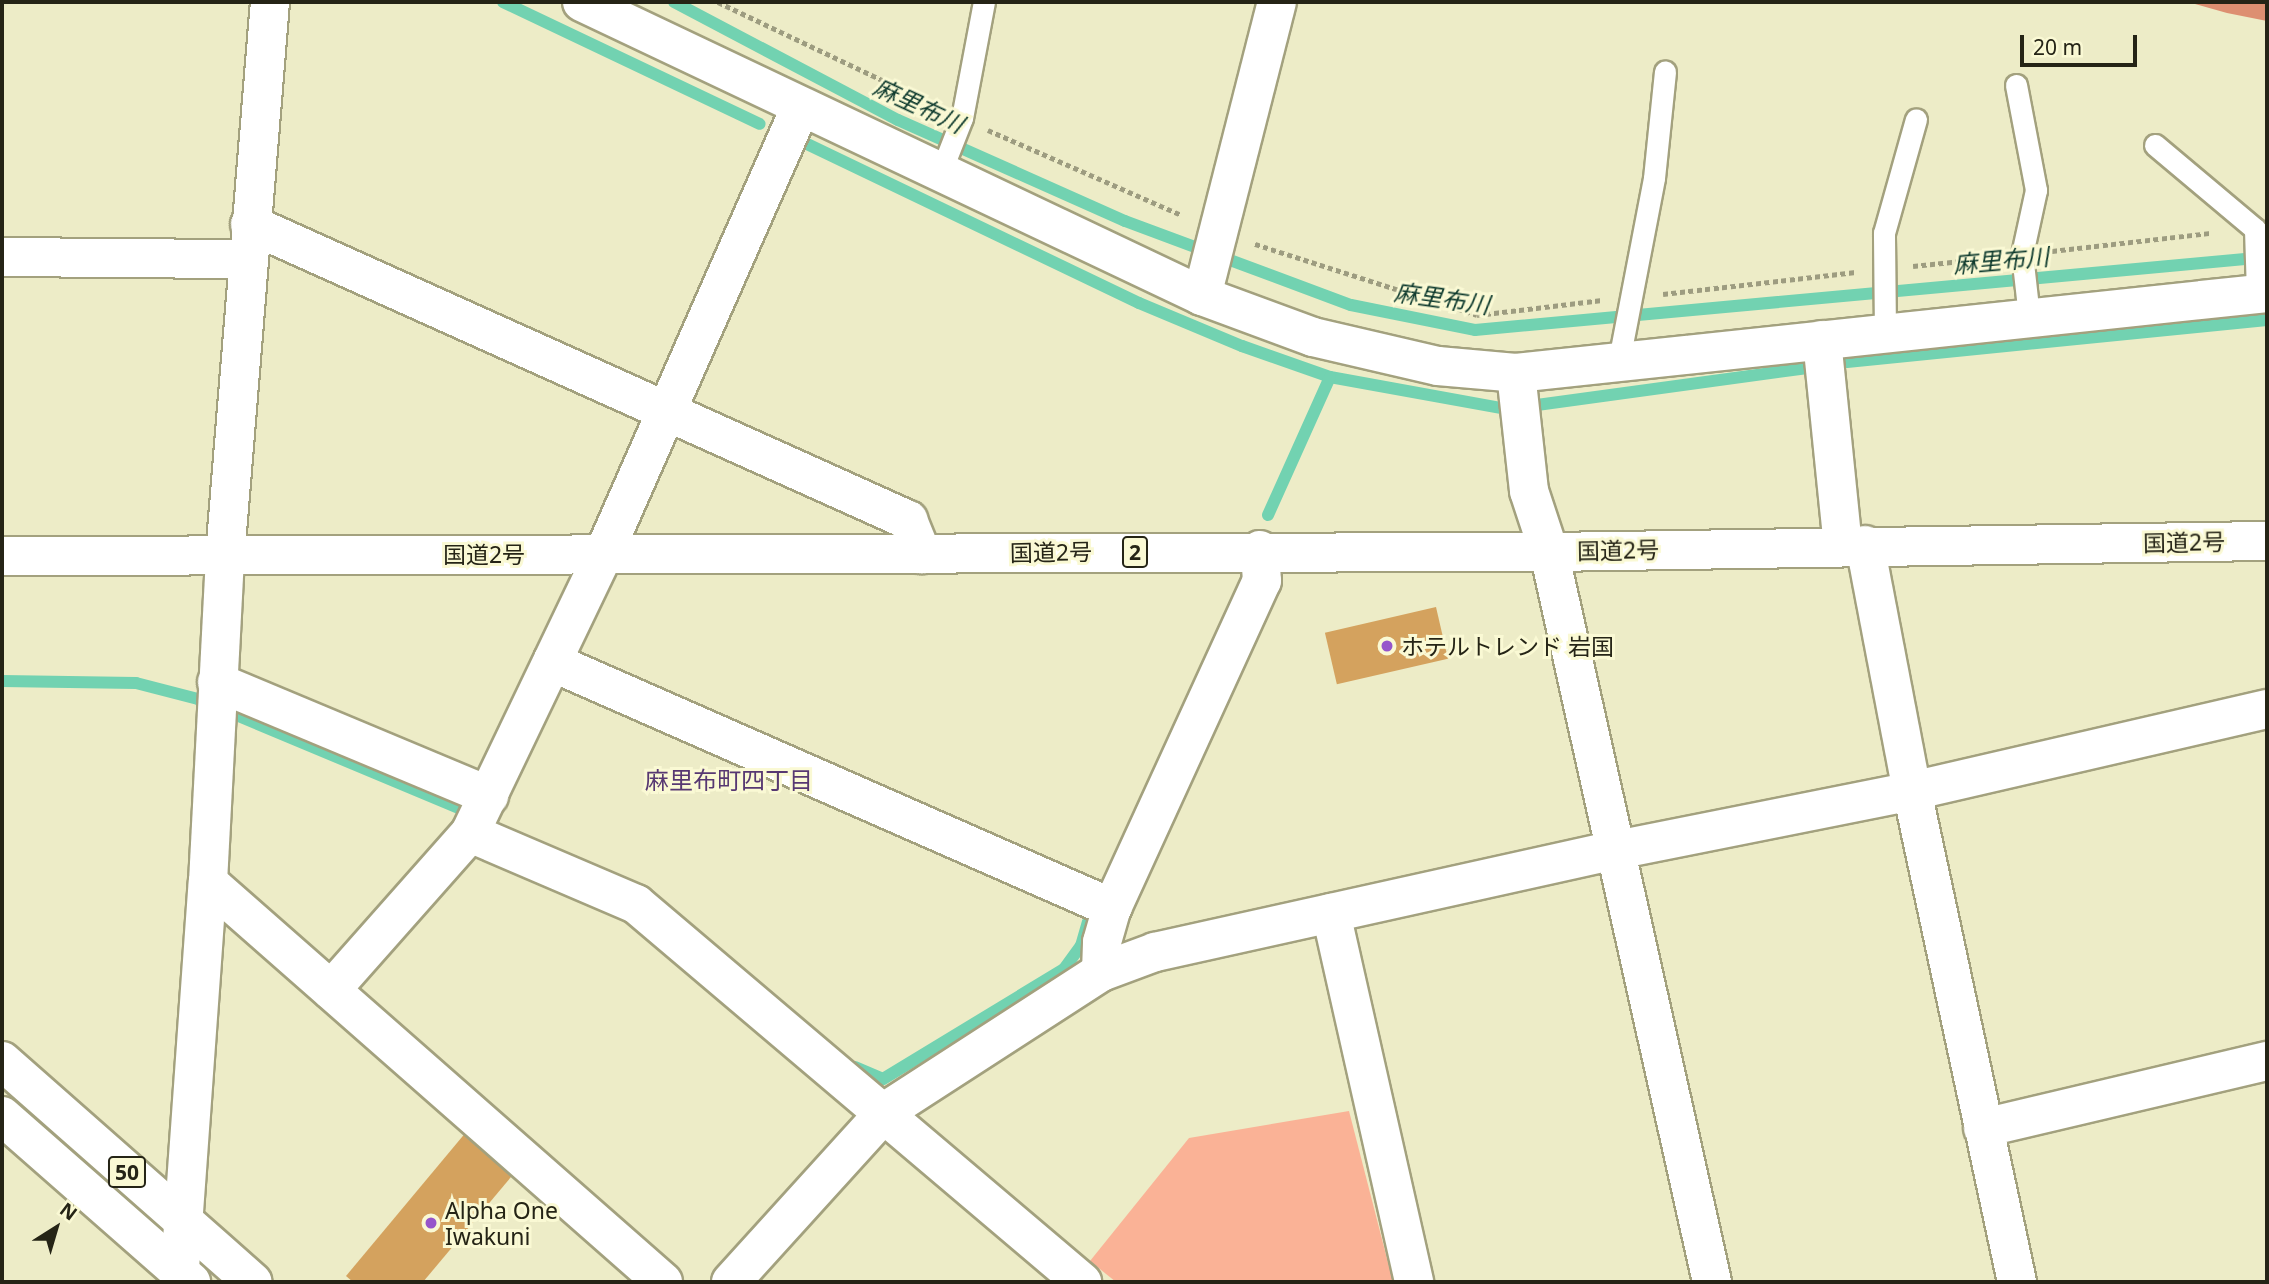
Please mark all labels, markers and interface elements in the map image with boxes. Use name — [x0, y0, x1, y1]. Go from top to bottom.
scale bar — [2024, 21, 2141, 65]
text: 20 m — [2033, 33, 2082, 61]
water label: 麻里布川 — [869, 72, 969, 138]
water label: 麻里布川 — [1952, 241, 2050, 279]
water label: 麻里布川 — [1392, 277, 1492, 319]
street label: 国道2号 — [2143, 527, 2225, 557]
road number: 2 — [1121, 534, 1149, 570]
street label: 国道2号 — [1577, 535, 1659, 565]
street label: 国道2号 — [1010, 537, 1092, 567]
street label: 国道2号 — [443, 540, 525, 568]
place label: ホテルトレンド 岩国 — [1401, 632, 1614, 660]
marker: ホテルトレンド 岩国 — [1379, 638, 1395, 654]
district label: 麻里布町四丁目 — [645, 766, 813, 794]
road number: 50 — [108, 1154, 146, 1190]
north arrow — [21, 1193, 91, 1263]
text: N — [55, 1196, 83, 1226]
place label: Alpha One Iwakuni — [445, 1196, 558, 1250]
marker: Alpha One Iwakuni — [423, 1215, 439, 1231]

